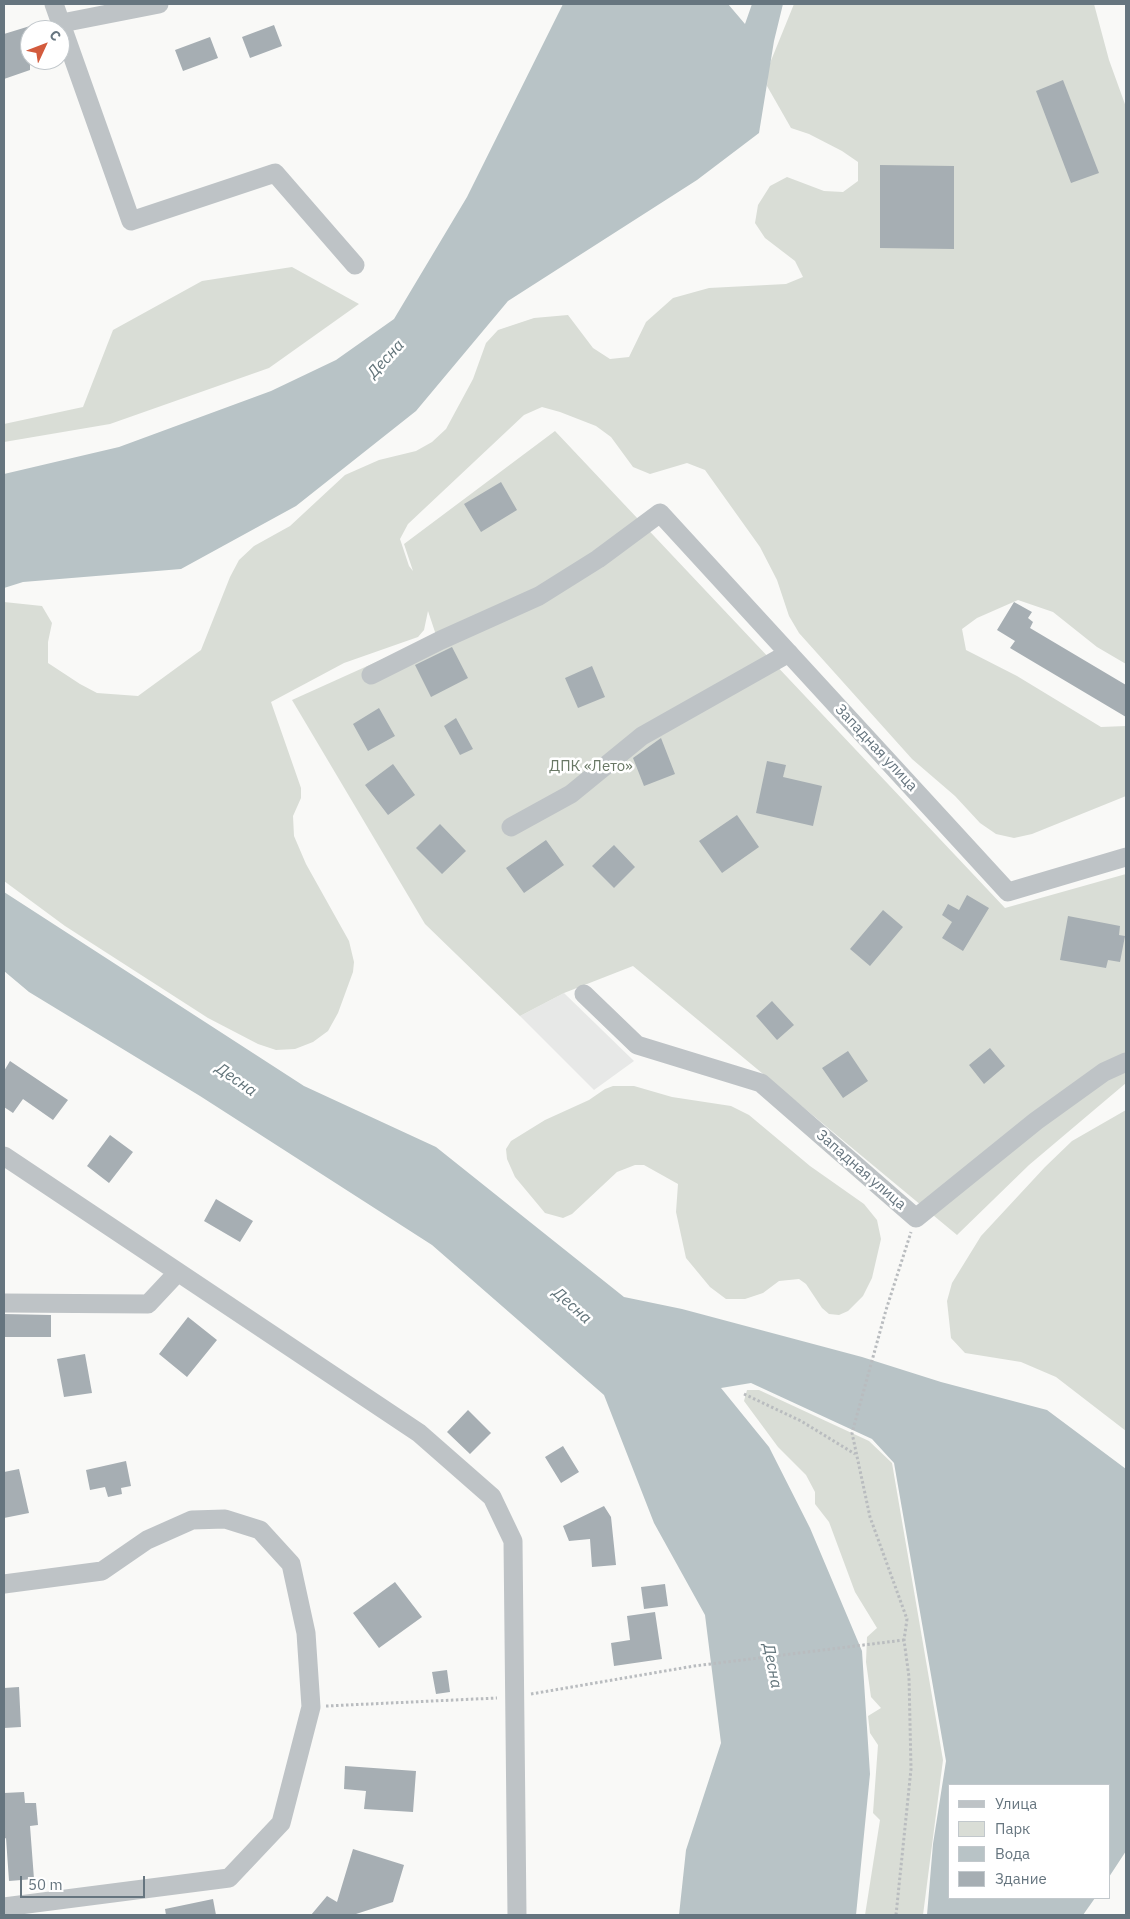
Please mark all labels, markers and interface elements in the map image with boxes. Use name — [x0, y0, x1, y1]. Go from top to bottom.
north arrow — [20, 20, 70, 70]
text: С — [46, 26, 65, 45]
water label: Десна — [364, 336, 408, 382]
street label: Западная улица — [831, 701, 921, 795]
park label: ДПК «Лето» — [549, 758, 633, 776]
water label: Десна — [212, 1059, 260, 1101]
street label: Западная улица — [813, 1126, 909, 1214]
water label: Десна — [549, 1284, 595, 1328]
water label: Десна — [758, 1642, 786, 1690]
legend — [948, 1784, 1110, 1899]
text: Улица — [995, 1794, 1037, 1813]
text: Парк — [995, 1819, 1030, 1838]
text: Вода — [995, 1844, 1030, 1863]
scale bar — [22, 1866, 148, 1898]
text: Здание — [995, 1869, 1047, 1888]
text: 50 m — [28, 1875, 63, 1894]

